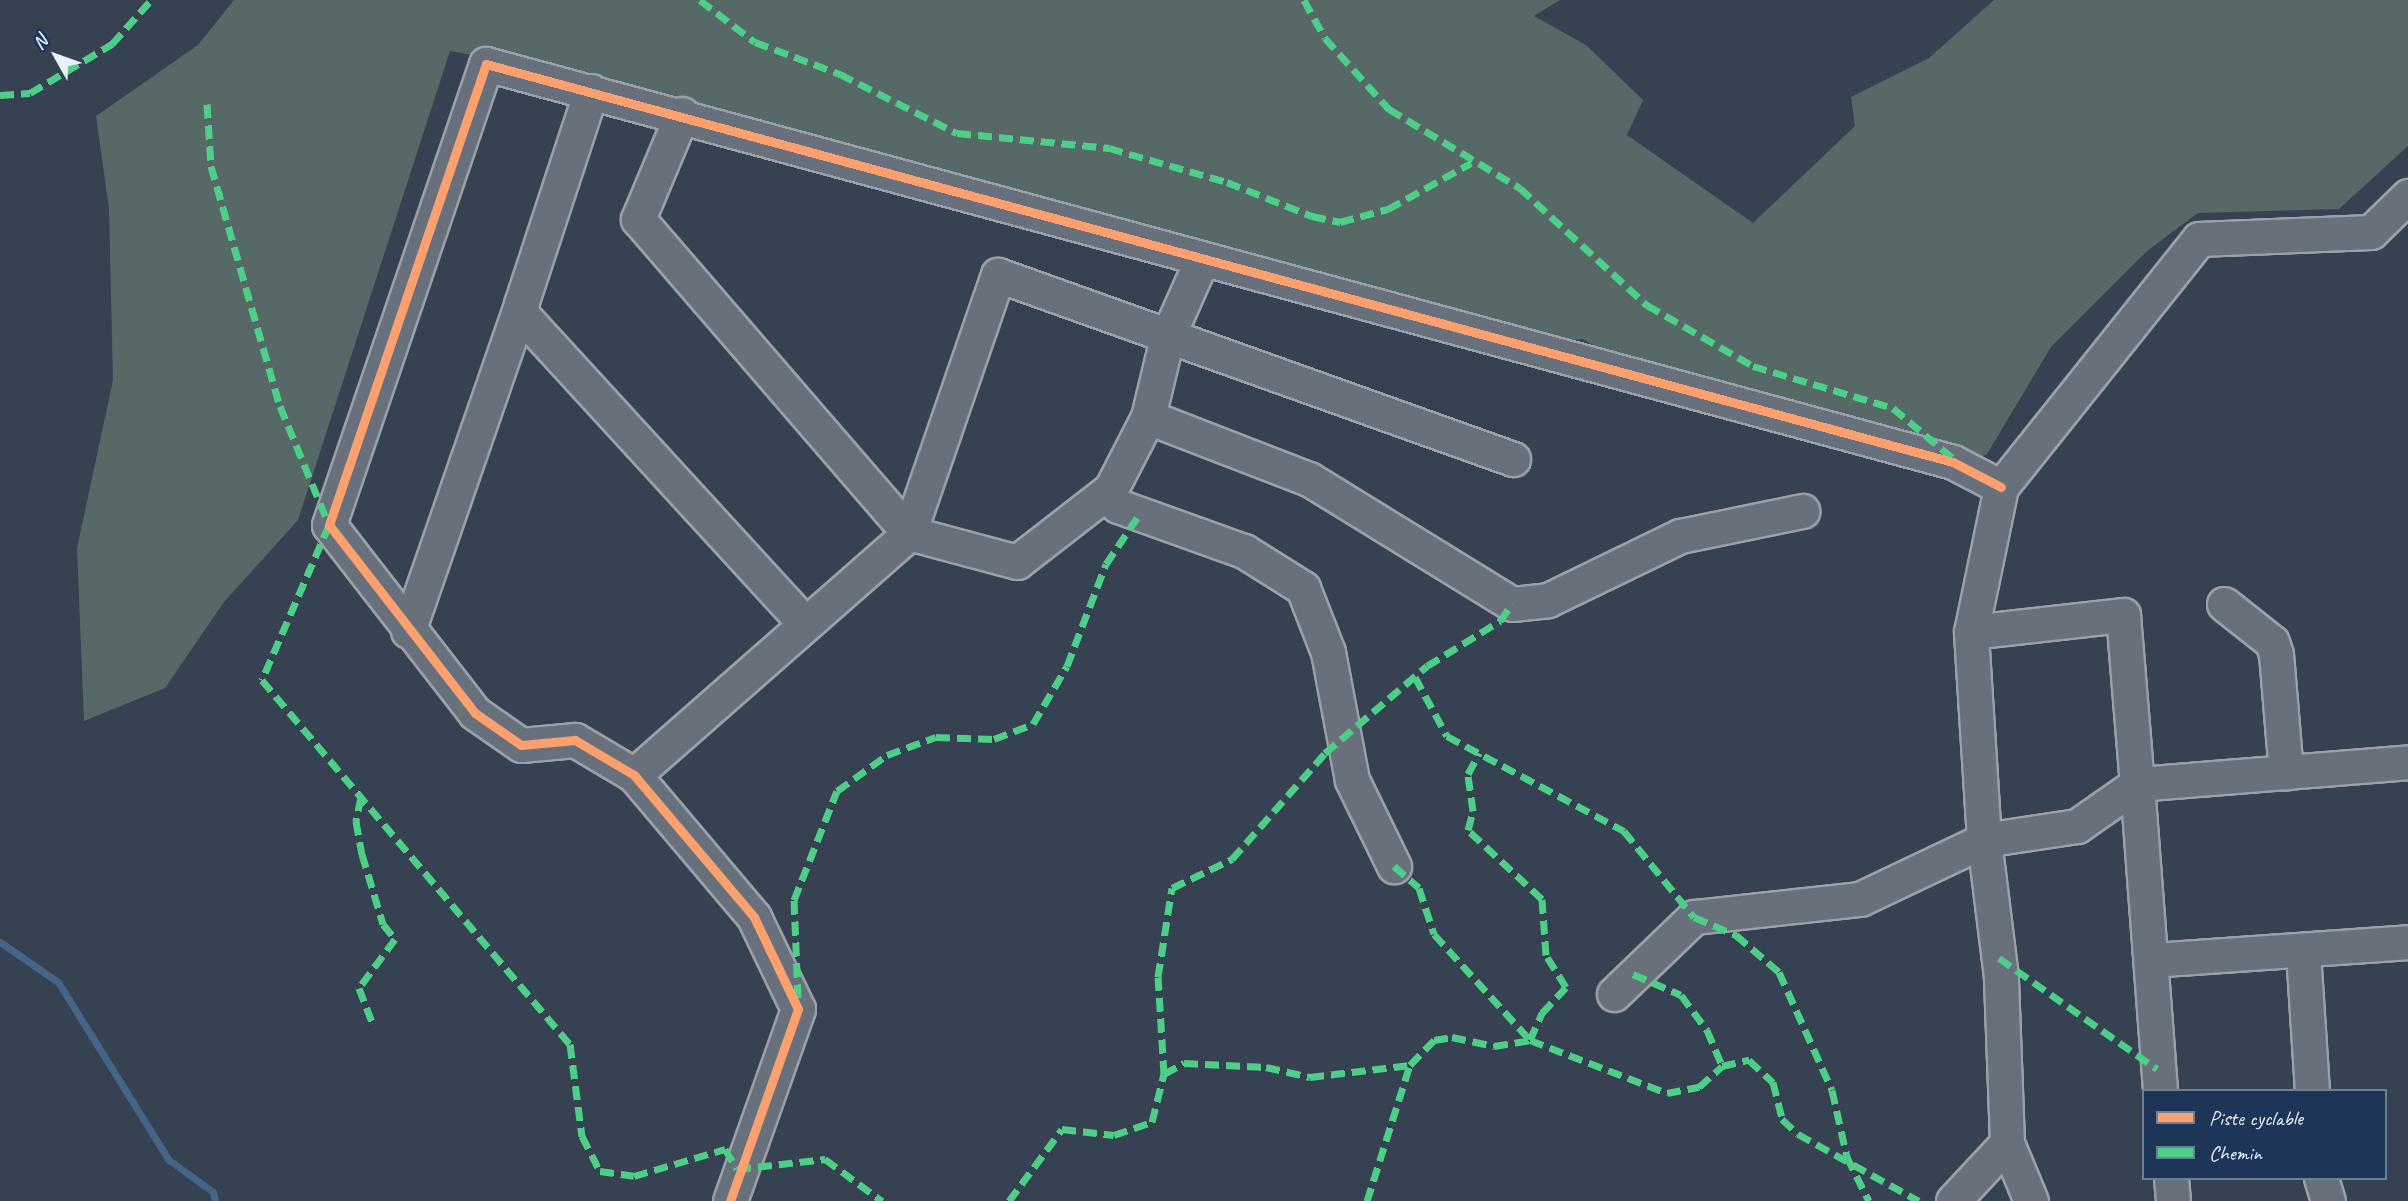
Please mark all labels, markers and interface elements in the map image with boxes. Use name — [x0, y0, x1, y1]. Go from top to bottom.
north arrow — [21, 21, 91, 91]
text: N — [27, 30, 53, 55]
legend — [2142, 1089, 2387, 1180]
text: Piste cyclable — [2209, 1105, 2303, 1131]
text: Chemin — [2209, 1140, 2262, 1166]

